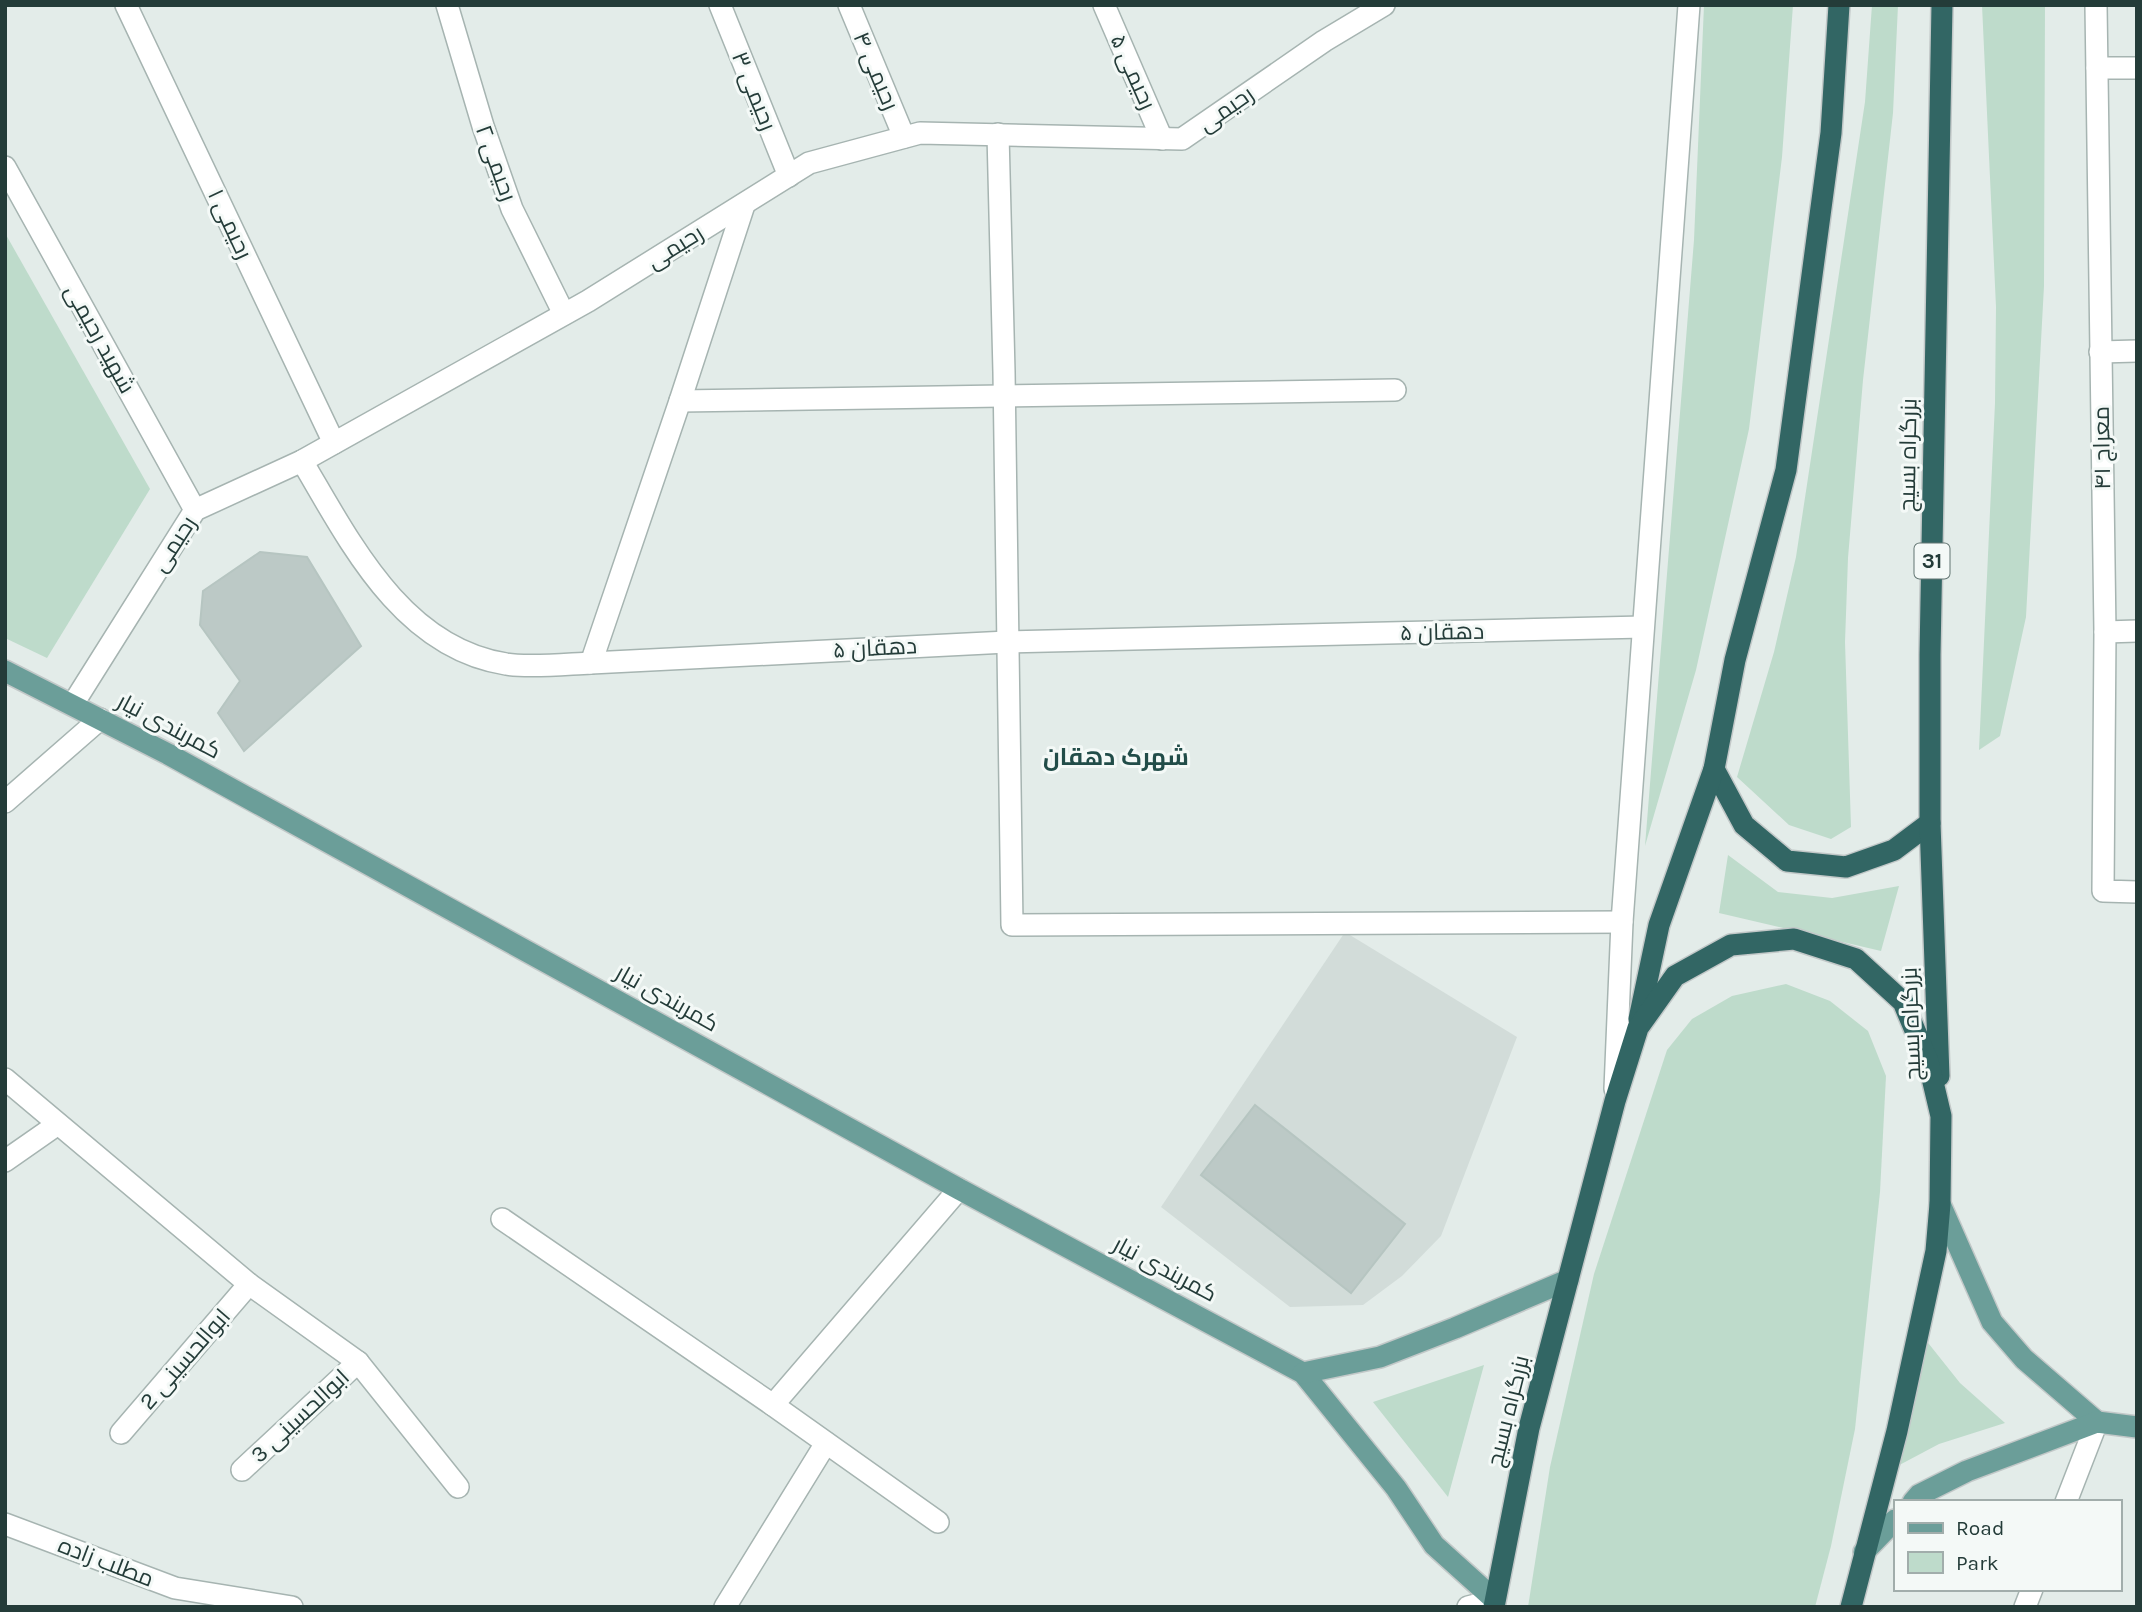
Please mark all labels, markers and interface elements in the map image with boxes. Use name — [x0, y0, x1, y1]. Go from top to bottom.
street label: رحیمی ۴ — [848, 28, 904, 114]
street label: رحیمی ۵ — [1105, 30, 1161, 114]
street label: رحیمی ۳ — [726, 48, 782, 134]
street label: رحیمی — [1193, 80, 1259, 138]
street label: رحیمی ۲ — [470, 121, 522, 205]
street label: رحیمی ۱ — [202, 185, 258, 263]
street label: رحیمی — [642, 219, 708, 275]
street label: شهید رحیمی — [59, 280, 141, 398]
street label: بزرگراه بسیج — [1894, 398, 1924, 512]
street label: معراج ۴۱ — [2088, 406, 2118, 490]
street label: رحیمی — [146, 511, 202, 577]
road number: 31 — [1914, 544, 1950, 578]
street label: دهقان ۵ — [1400, 618, 1484, 646]
street label: دهقان ۵ — [832, 632, 918, 664]
street label: کمربندی نیار — [111, 686, 226, 765]
district label: شهرک دهقان — [1043, 743, 1189, 771]
street label: کمربندی نیار — [609, 958, 723, 1037]
street label: بزرگراه بسیج — [1896, 967, 1928, 1081]
street label: کمربندی نیار — [1107, 1229, 1222, 1308]
street label: ابوالحسینی 2 — [134, 1303, 236, 1415]
street label: بزرگراه بسیج — [1481, 1353, 1537, 1470]
street label: ابوالحسینی 3 — [245, 1364, 355, 1468]
legend — [1894, 1500, 2121, 1591]
text: Road — [1956, 1516, 2004, 1540]
street label: مطلب زاده — [54, 1531, 158, 1593]
text: Park — [1956, 1551, 1999, 1575]

